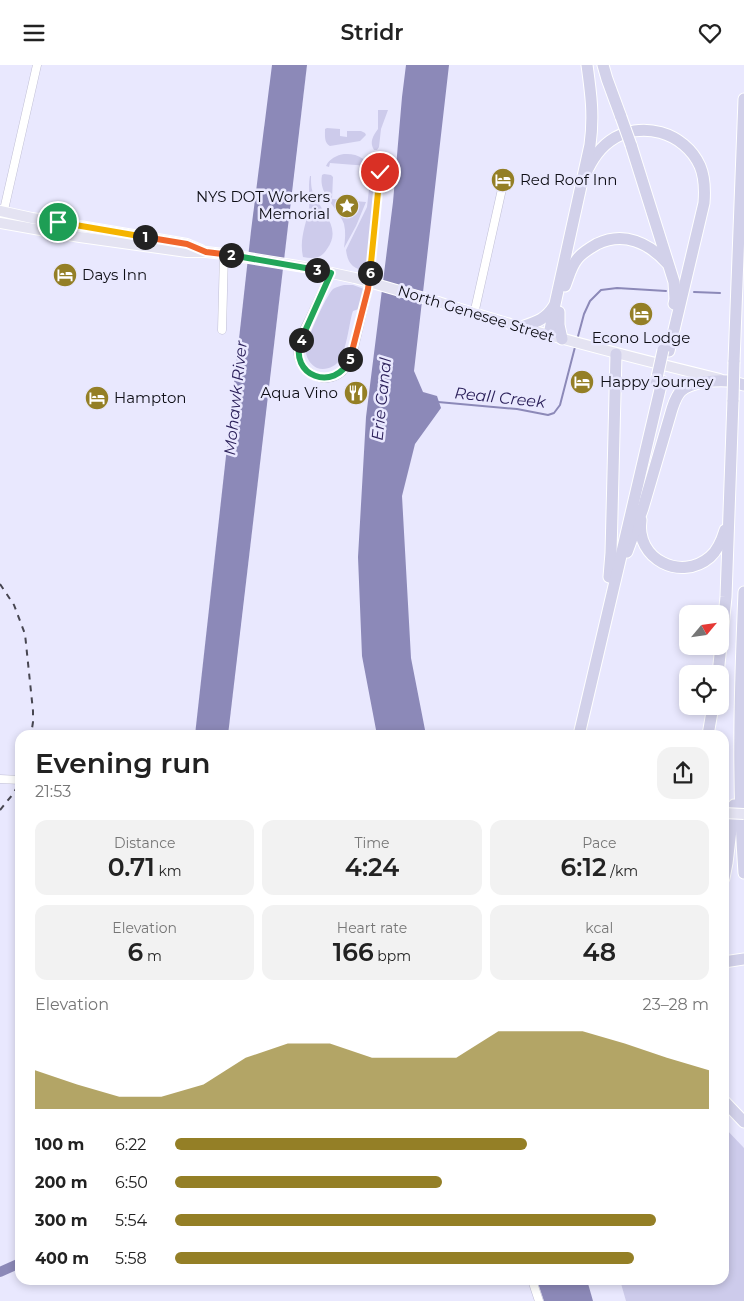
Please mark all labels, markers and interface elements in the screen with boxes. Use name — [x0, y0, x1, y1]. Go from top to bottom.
icon: menu — [20, 19, 48, 47]
text: Stridr — [340, 19, 404, 46]
icon: heart — [696, 19, 724, 47]
pin — [359, 151, 401, 193]
icon: check — [366, 158, 394, 186]
hotel icon: Red Roof Inn — [490, 167, 516, 193]
place label: Red Roof Inn — [520, 170, 618, 189]
place label: NYS DOT Workers Memorial — [196, 187, 330, 223]
place icon: NYS DOT Workers Memorial — [334, 193, 360, 219]
pin — [37, 201, 79, 243]
icon: arrive — [44, 208, 72, 236]
pin: 1 — [132, 225, 158, 249]
text: 1 — [143, 228, 148, 246]
pin: 2 — [218, 243, 244, 267]
text: 2 — [227, 246, 236, 264]
pin: 3 — [304, 257, 330, 283]
text: 3 — [313, 261, 322, 279]
pin: 6 — [358, 261, 382, 285]
hotel icon: Days Inn — [52, 262, 78, 288]
text: 6 — [366, 264, 375, 282]
place label: Days Inn — [82, 265, 147, 284]
street label: North Genesee Street — [396, 281, 557, 346]
hotel icon: Econo Lodge — [628, 301, 654, 327]
pin: 4 — [288, 327, 314, 353]
place label: Econo Lodge — [592, 328, 690, 347]
text: 4 — [297, 331, 306, 349]
water label: Mohawk River — [220, 339, 251, 456]
pin: 5 — [338, 347, 362, 371]
text: 5 — [346, 350, 355, 368]
water label: Erie Canal — [368, 356, 395, 441]
hotel icon: Happy Journey — [569, 369, 595, 395]
place label: Happy Journey — [600, 372, 714, 391]
restaurant icon: Aqua Vino — [343, 380, 369, 406]
place label: Aqua Vino — [261, 383, 338, 402]
water label: Reall Creek — [453, 383, 548, 412]
hotel icon: Hampton — [84, 385, 110, 411]
place label: Hampton — [114, 388, 186, 407]
north arrow — [679, 605, 729, 655]
map controls — [679, 605, 729, 715]
button: locate — [679, 665, 729, 715]
text: Evening run — [35, 746, 210, 780]
button: share — [657, 747, 709, 799]
text: 21:53 — [35, 782, 71, 801]
text: Distance — [114, 834, 175, 852]
text: Time — [354, 834, 390, 852]
text: Pace — [582, 834, 616, 852]
text: 0.71 — [108, 852, 155, 882]
text: 4:24 — [345, 852, 399, 882]
text: 6:12 — [561, 852, 606, 882]
text: km — [155, 862, 182, 880]
text: /km — [606, 862, 638, 880]
text: Elevation — [112, 919, 177, 937]
text: Heart rate — [337, 919, 407, 937]
text: kcal — [585, 919, 613, 937]
text: 6 — [128, 937, 143, 967]
text: 166 — [333, 937, 374, 967]
text: 48 — [583, 937, 616, 967]
text: m — [143, 947, 162, 965]
text: bpm — [374, 947, 411, 965]
text: Elevation — [35, 995, 109, 1014]
text: 23–28 m — [643, 995, 709, 1014]
text: 100 m — [35, 1135, 84, 1154]
text: 6:22 — [115, 1135, 146, 1154]
text: 200 m — [35, 1173, 87, 1192]
text: 6:50 — [115, 1173, 148, 1192]
text: 300 m — [35, 1211, 88, 1230]
text: 5:54 — [115, 1211, 147, 1230]
text: 400 m — [35, 1249, 89, 1268]
text: 5:58 — [115, 1249, 147, 1268]

